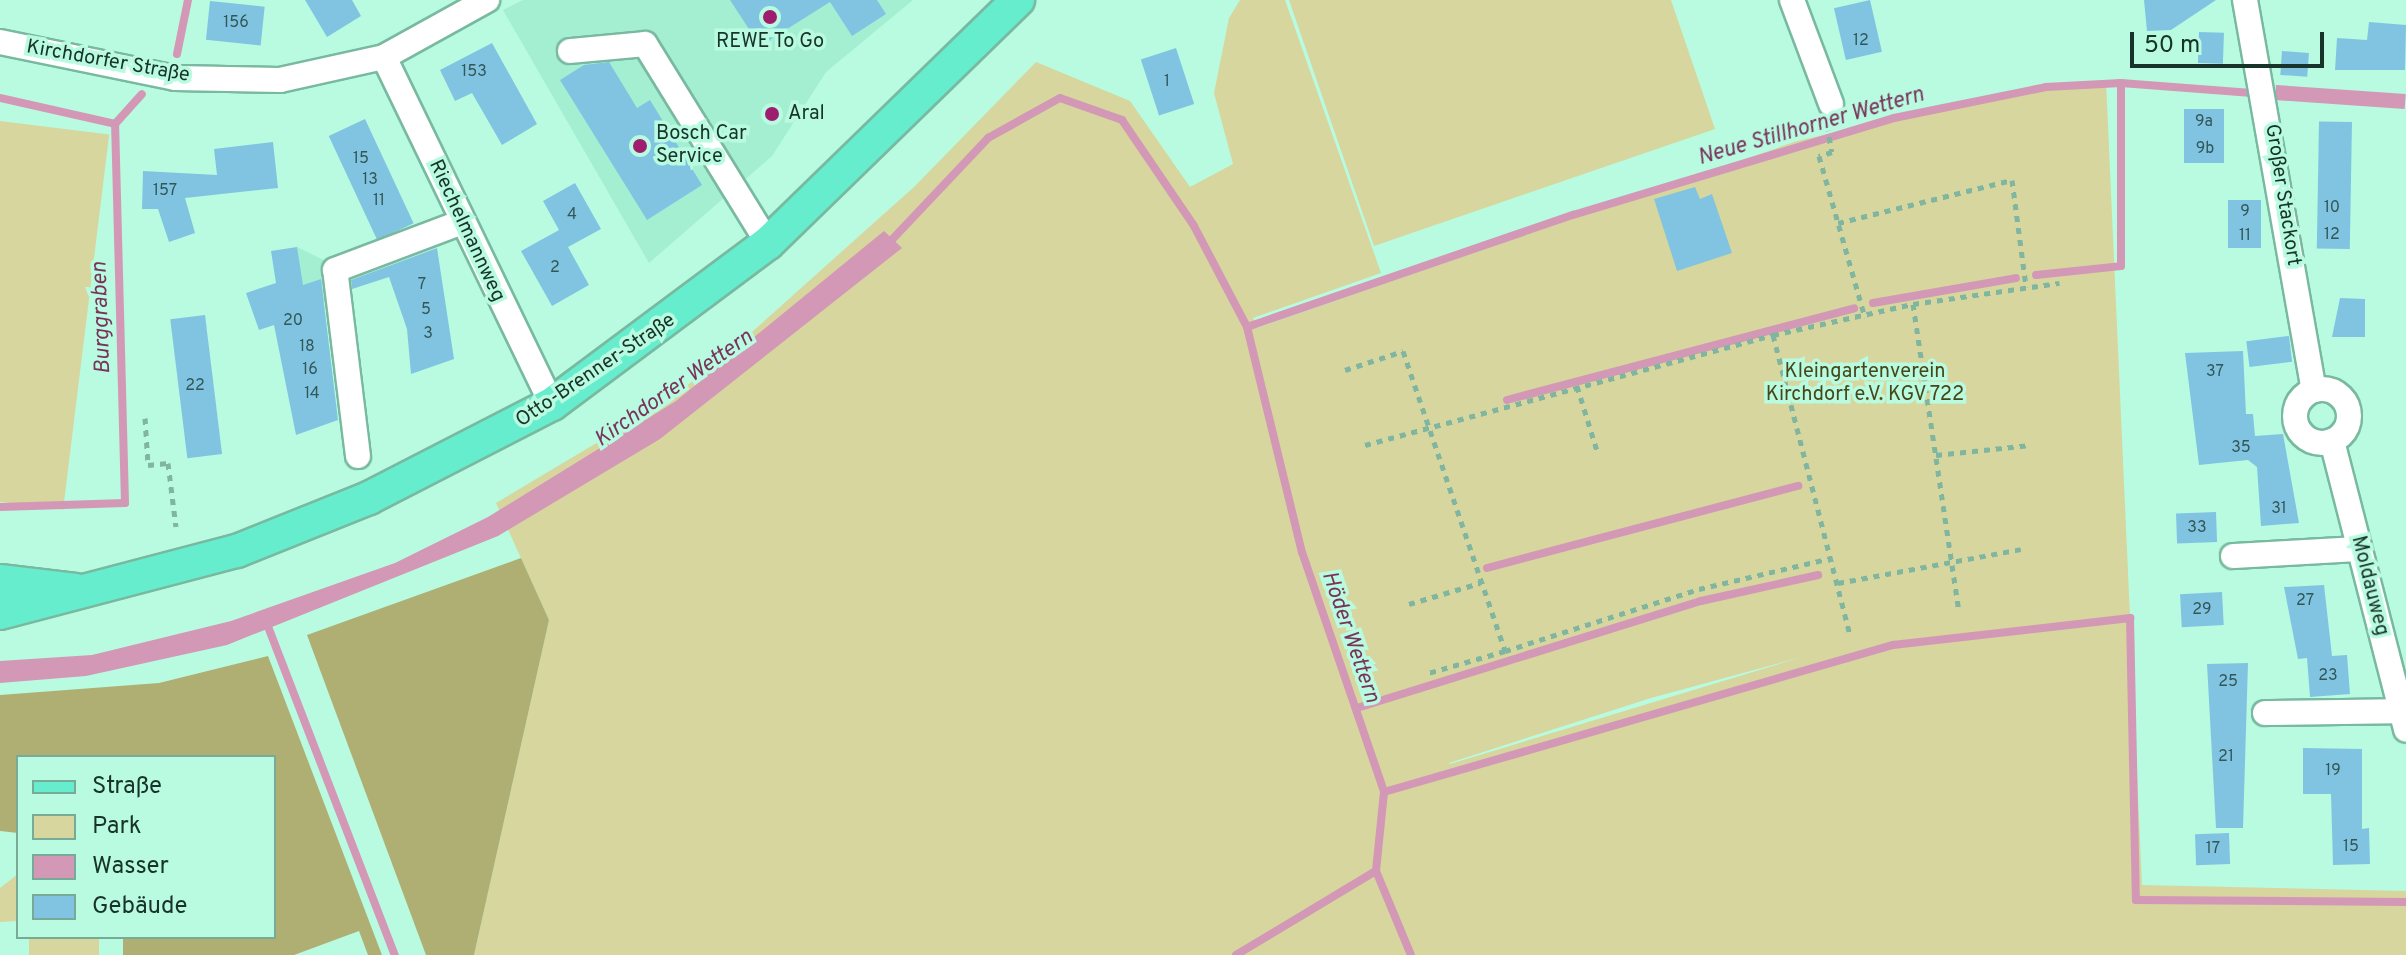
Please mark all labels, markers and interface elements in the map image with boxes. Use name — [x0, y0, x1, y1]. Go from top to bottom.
marker: REWE To Go — [761, 8, 779, 26]
house number: 156 — [223, 13, 249, 33]
scale bar — [2134, 16, 2328, 66]
place label: REWE To Go — [715, 30, 825, 54]
house number: 12 — [1853, 31, 1869, 51]
text: 50 m — [2144, 31, 2200, 61]
street label: Kirchdorfer Straße — [25, 36, 191, 88]
house number: 153 — [461, 62, 487, 82]
house number: 1 — [1164, 72, 1170, 92]
water label: Neue Stillhorner Wettern — [1695, 82, 1927, 172]
place label: Aral — [788, 102, 825, 126]
marker: Aral — [763, 105, 781, 123]
house number: 9a — [2195, 112, 2213, 132]
place label: Bosch Car Service — [656, 122, 747, 169]
street label: Großer Stackort — [2259, 122, 2305, 268]
marker: Bosch Car Service — [631, 137, 649, 155]
house number: 9b — [2196, 139, 2214, 159]
house number: 15 — [353, 149, 369, 169]
street label: Riechelmannweg — [423, 156, 509, 306]
house number: 13 — [362, 170, 378, 190]
house number: 157 — [153, 181, 177, 201]
house number: 11 — [373, 191, 385, 211]
house number: 10 — [2324, 198, 2340, 218]
house number: 9 — [2240, 202, 2250, 222]
house number: 4 — [567, 205, 577, 225]
house number: 12 — [2324, 225, 2340, 245]
house number: 11 — [2239, 226, 2251, 246]
house number: 2 — [550, 258, 560, 278]
water label: Burggraben — [87, 261, 117, 375]
house number: 7 — [418, 275, 426, 295]
house number: 5 — [421, 300, 431, 320]
street label: Otto-Brenner-Straße — [512, 309, 680, 433]
house number: 20 — [283, 311, 303, 331]
house number: 3 — [423, 324, 433, 344]
water label: Kirchdorfer Wettern — [590, 324, 758, 454]
house number: 18 — [299, 337, 315, 357]
house number: 16 — [302, 360, 318, 380]
park label: Kleingartenverein Kirchdorf e.V. KGV 722 — [1765, 360, 1965, 407]
house number: 37 — [2206, 362, 2224, 382]
house number: 22 — [185, 376, 205, 396]
house number: 14 — [304, 384, 320, 404]
house number: 35 — [2231, 438, 2251, 458]
house number: 31 — [2271, 499, 2287, 519]
house number: 33 — [2187, 518, 2207, 538]
street label: Moldauweg — [2345, 534, 2393, 638]
water label: Höder Wettern — [1315, 567, 1385, 707]
house number: 27 — [2296, 591, 2314, 611]
house number: 29 — [2192, 600, 2212, 620]
house number: 23 — [2318, 666, 2338, 686]
house number: 25 — [2218, 672, 2238, 692]
house number: 21 — [2218, 747, 2234, 767]
legend — [16, 755, 276, 939]
house number: 19 — [2325, 761, 2341, 781]
text: Straße — [92, 772, 162, 802]
text: Park — [92, 812, 142, 842]
house number: 15 — [2343, 837, 2359, 857]
house number: 17 — [2206, 839, 2220, 859]
text: Wasser — [92, 852, 169, 882]
text: Gebäude — [92, 892, 187, 922]

